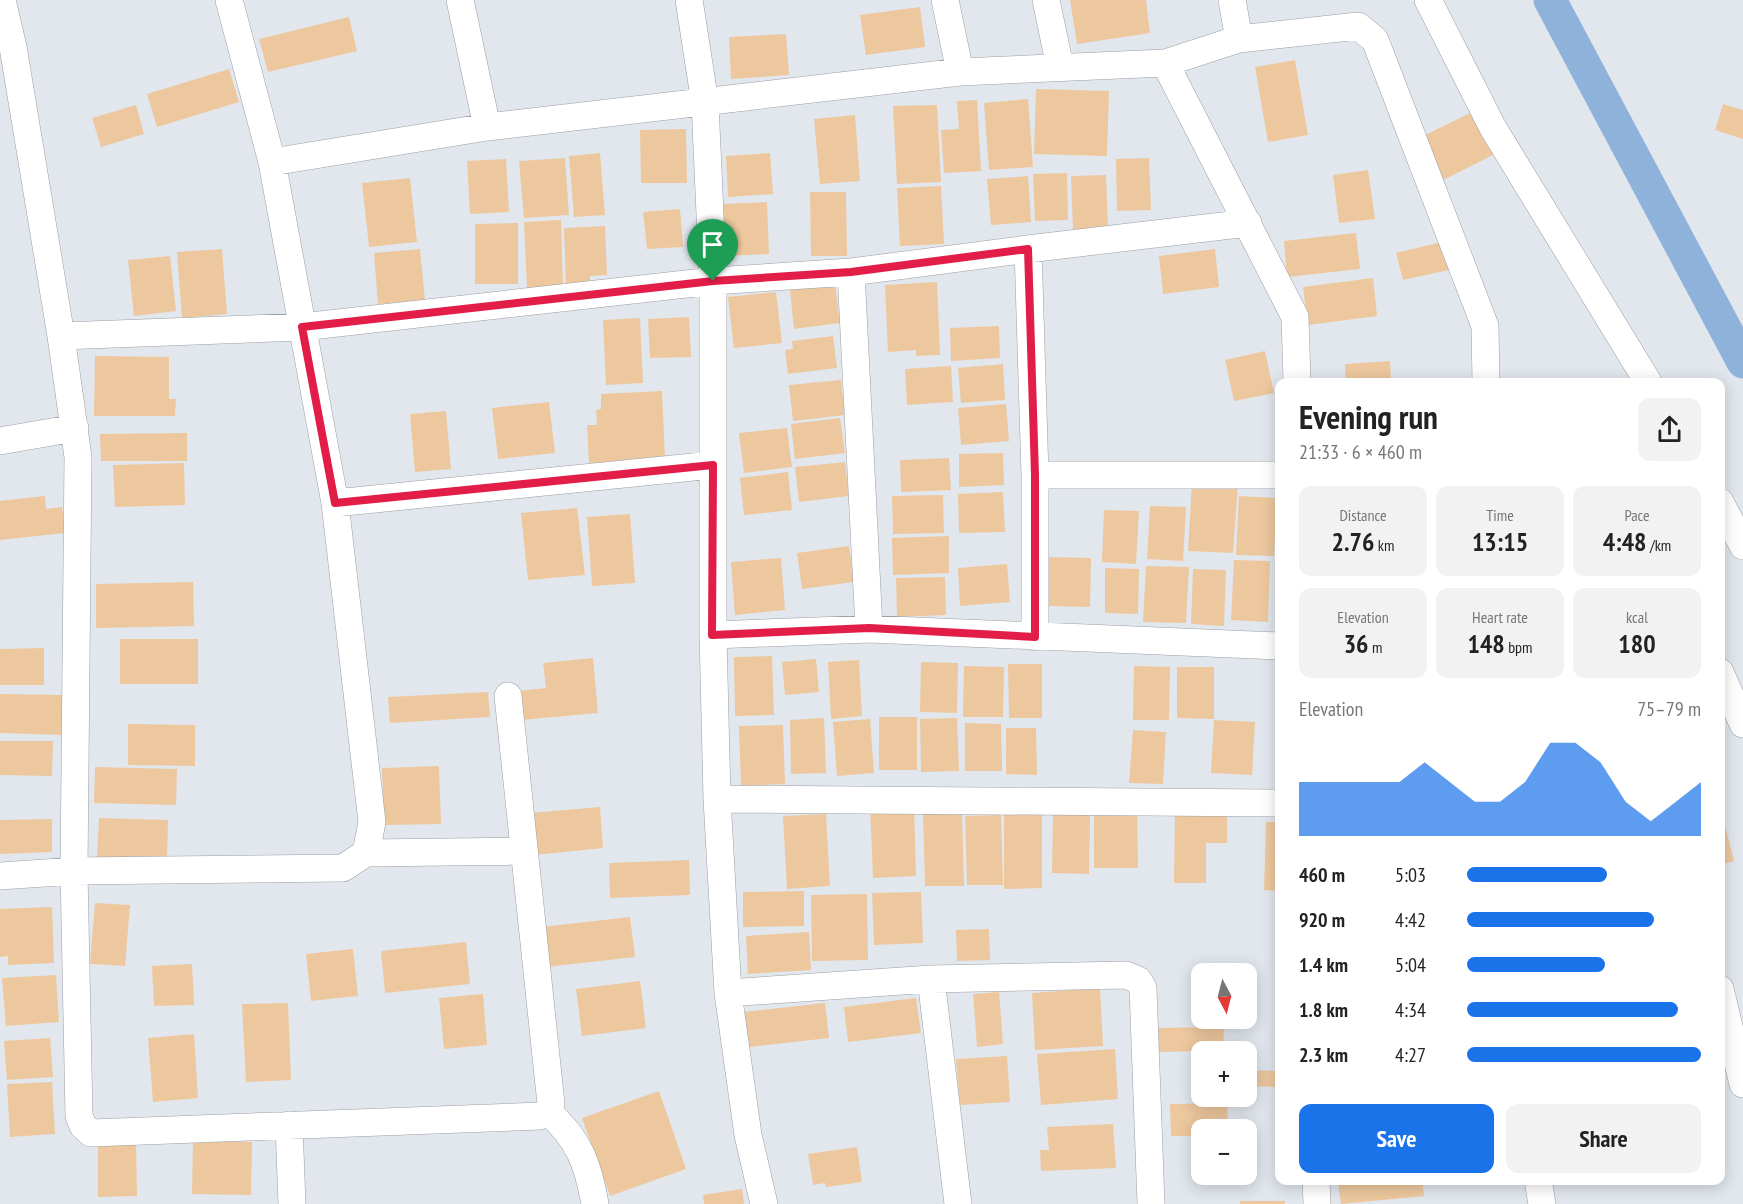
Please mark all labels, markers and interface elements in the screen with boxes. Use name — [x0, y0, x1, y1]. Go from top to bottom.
pin — [687, 219, 738, 281]
icon: arrive — [696, 228, 729, 261]
text: Evening run — [1299, 395, 1438, 438]
button: share — [1638, 398, 1701, 461]
text: 21:33 · 6 × 460 m — [1299, 439, 1422, 465]
text: Distance — [1339, 505, 1387, 525]
text: Time — [1486, 505, 1514, 525]
text: Pace — [1624, 505, 1650, 525]
text: 2.76 — [1332, 525, 1374, 558]
text: 13:15 — [1472, 525, 1528, 558]
text: 4:48 — [1603, 525, 1647, 558]
text: km — [1374, 535, 1394, 555]
text: /km — [1647, 535, 1671, 555]
text: Elevation — [1337, 607, 1389, 627]
text: Heart rate — [1472, 607, 1528, 627]
text: kcal — [1626, 607, 1648, 627]
text: 36 — [1344, 627, 1369, 660]
text: 148 — [1467, 627, 1505, 660]
text: 180 — [1618, 627, 1656, 660]
text: m — [1369, 637, 1382, 657]
text: bpm — [1505, 637, 1533, 657]
text: Elevation — [1299, 696, 1363, 722]
text: 75–79 m — [1637, 696, 1701, 722]
text: 460 m — [1299, 862, 1345, 888]
text: 5:03 — [1395, 862, 1426, 888]
text: 920 m — [1299, 907, 1345, 933]
text: 4:42 — [1395, 907, 1426, 933]
text: 1.4 km — [1299, 952, 1348, 978]
text: 5:04 — [1395, 952, 1426, 978]
north arrow — [1191, 963, 1257, 1029]
map controls — [1191, 963, 1257, 1185]
text: 1.8 km — [1299, 997, 1348, 1023]
text: 4:34 — [1395, 997, 1426, 1023]
button: + — [1191, 1041, 1257, 1107]
text: 2.3 km — [1299, 1042, 1348, 1068]
text: 4:27 — [1395, 1042, 1426, 1068]
button: Save — [1299, 1104, 1494, 1173]
button: Share — [1506, 1104, 1701, 1173]
button: − — [1191, 1119, 1257, 1185]

